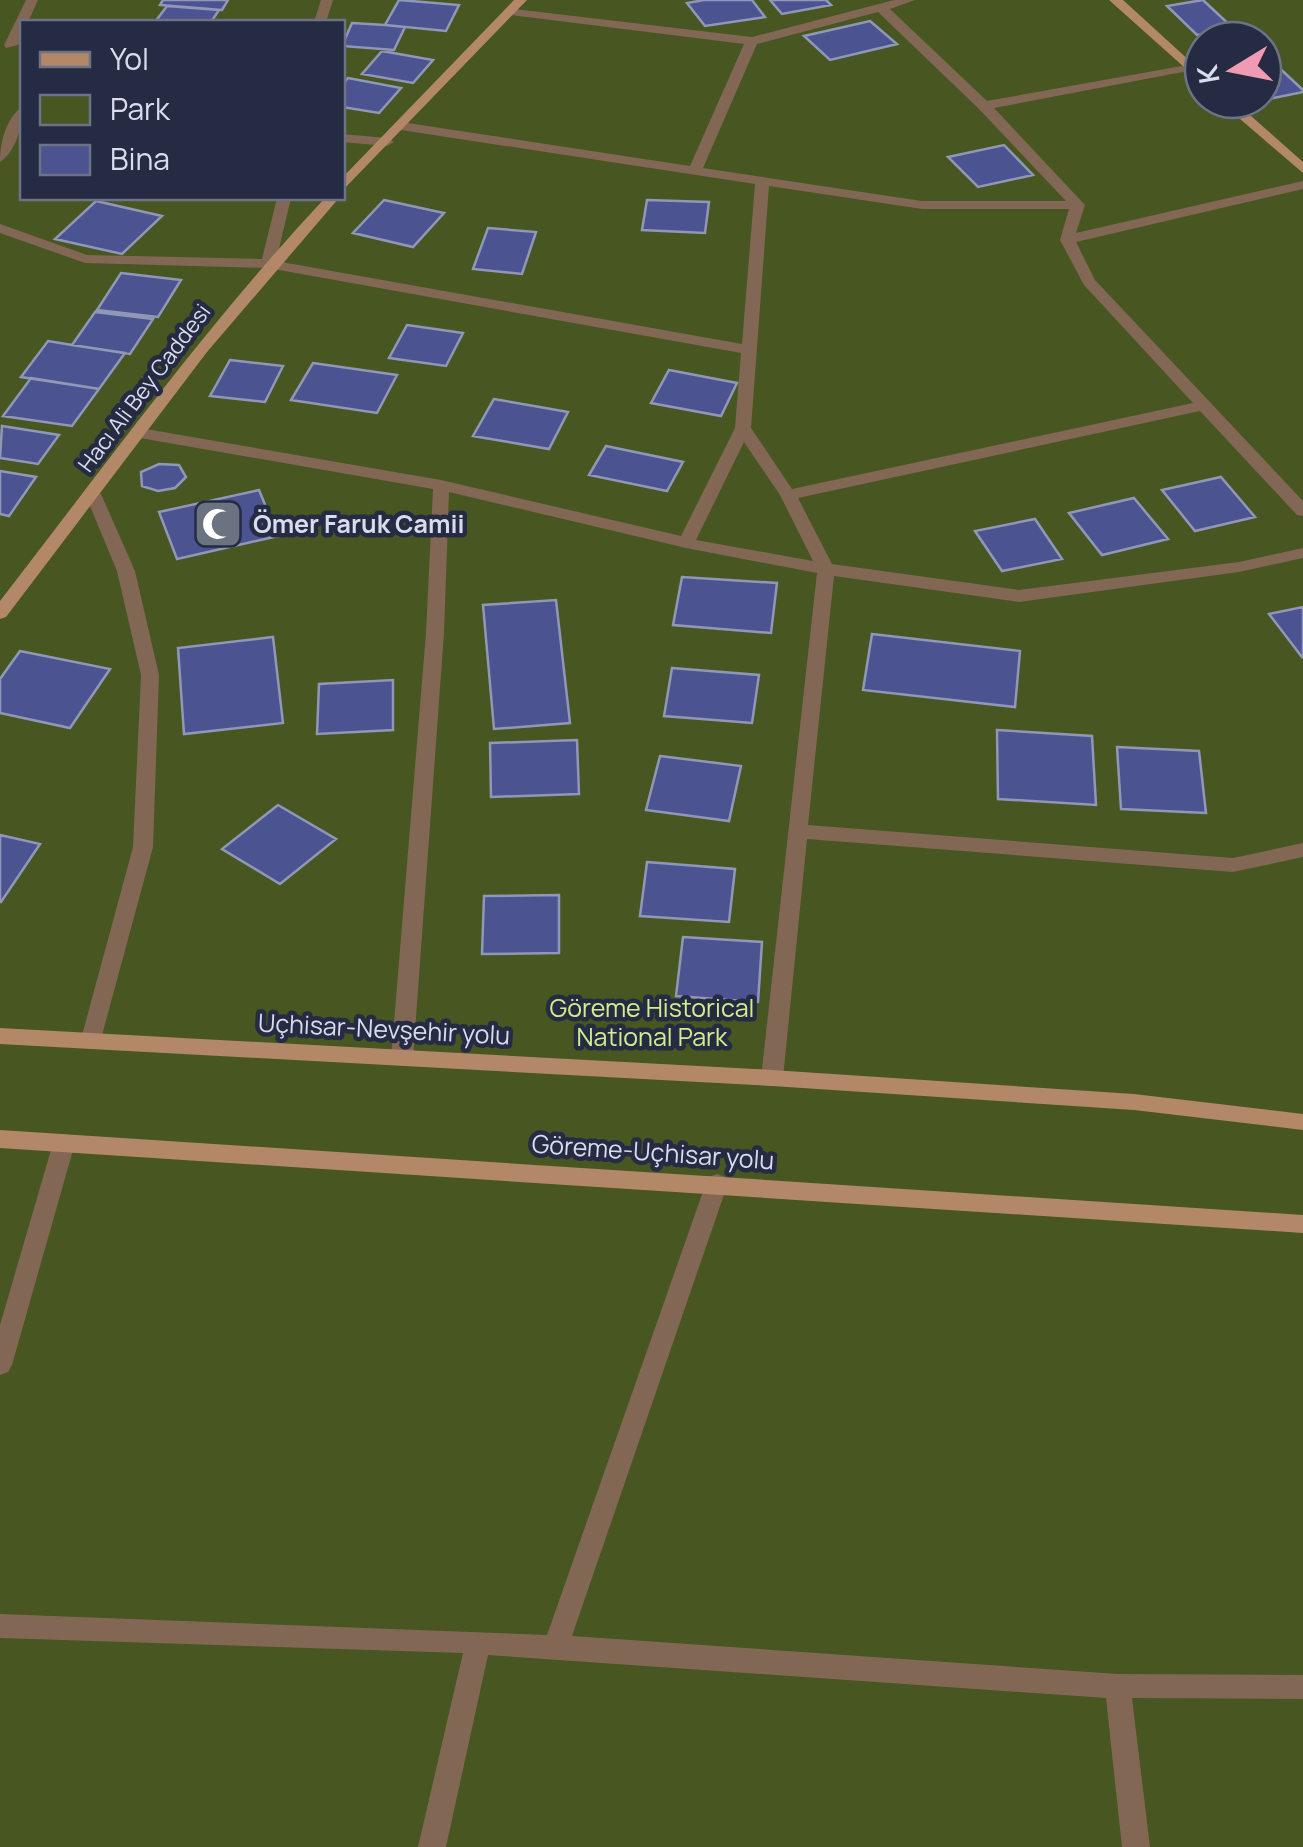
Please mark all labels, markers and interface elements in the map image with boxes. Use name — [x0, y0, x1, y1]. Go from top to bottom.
legend — [20, 20, 345, 200]
north arrow — [1183, 20, 1283, 120]
text: Yol — [110, 38, 149, 79]
text: K — [1187, 61, 1228, 87]
text: Park — [110, 88, 171, 129]
text: Bina — [110, 138, 170, 179]
street label: Hacı Ali Bey Caddesi — [71, 298, 217, 478]
mosque icon: Ömer Faruk Camii — [192, 498, 244, 550]
place label: Ömer Faruk Camii — [253, 506, 464, 541]
park label: Göreme Historical National Park — [550, 990, 754, 1054]
street label: Uçhisar-Nevşehir yolu — [257, 1004, 511, 1053]
street label: Göreme-Uçhisar yolu — [531, 1126, 775, 1177]

